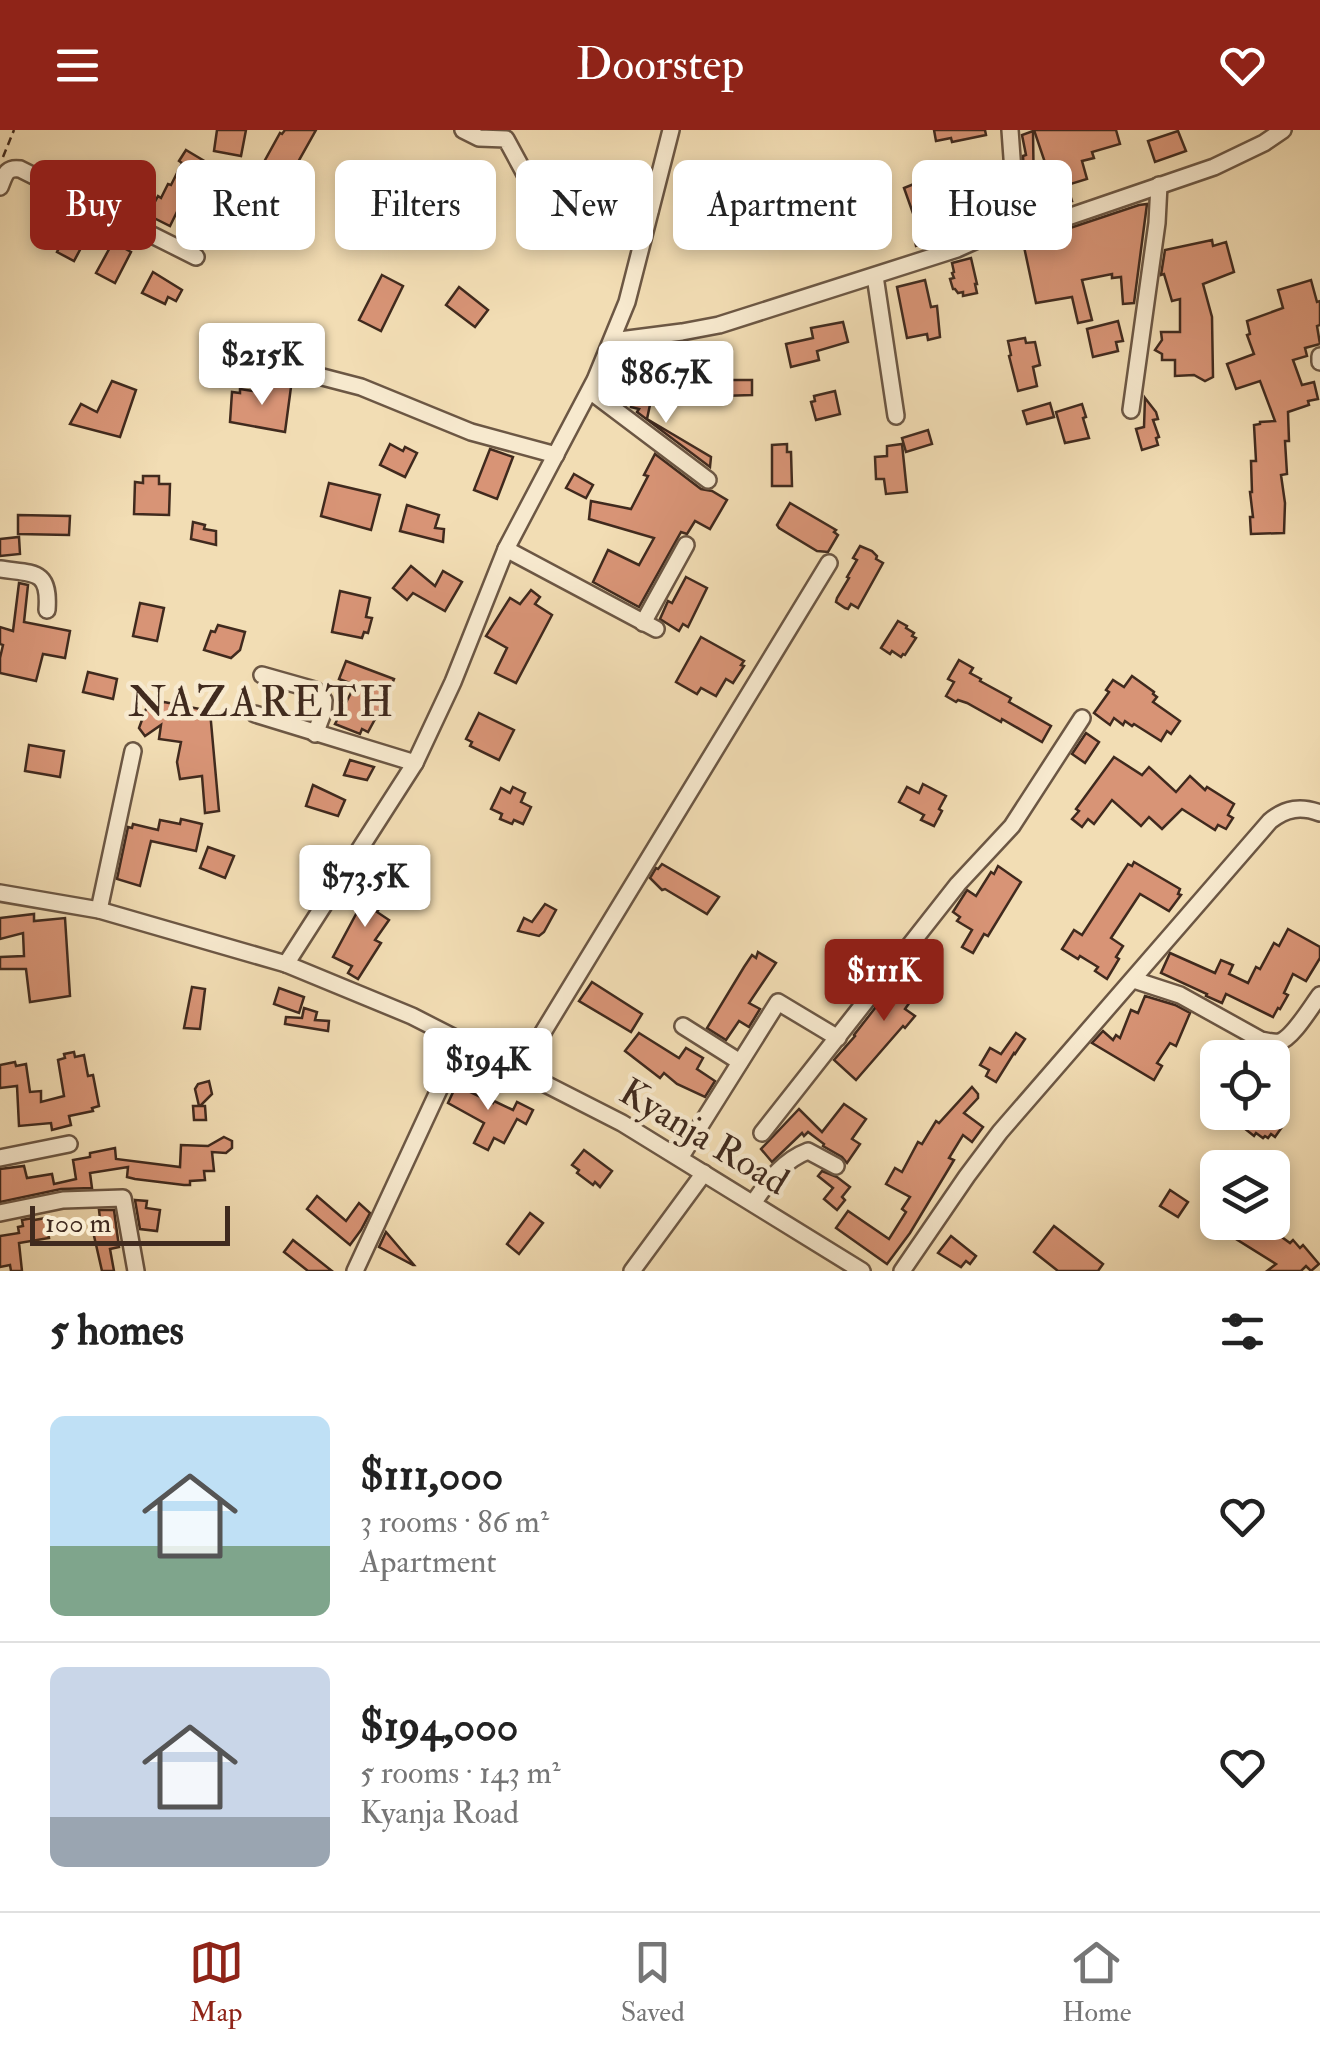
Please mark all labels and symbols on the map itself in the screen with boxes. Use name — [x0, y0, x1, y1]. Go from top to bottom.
pin: $215K — [192, 323, 332, 408]
pin: $86.7K — [585, 341, 747, 426]
district label: NAZARETH — [128, 677, 396, 729]
pin: $73.5K — [284, 845, 446, 930]
pin: $111K — [814, 939, 954, 1024]
pin: $194K — [418, 1028, 558, 1113]
street label: Kyanja Road — [611, 1068, 798, 1206]
scale bar — [30, 1201, 230, 1246]

